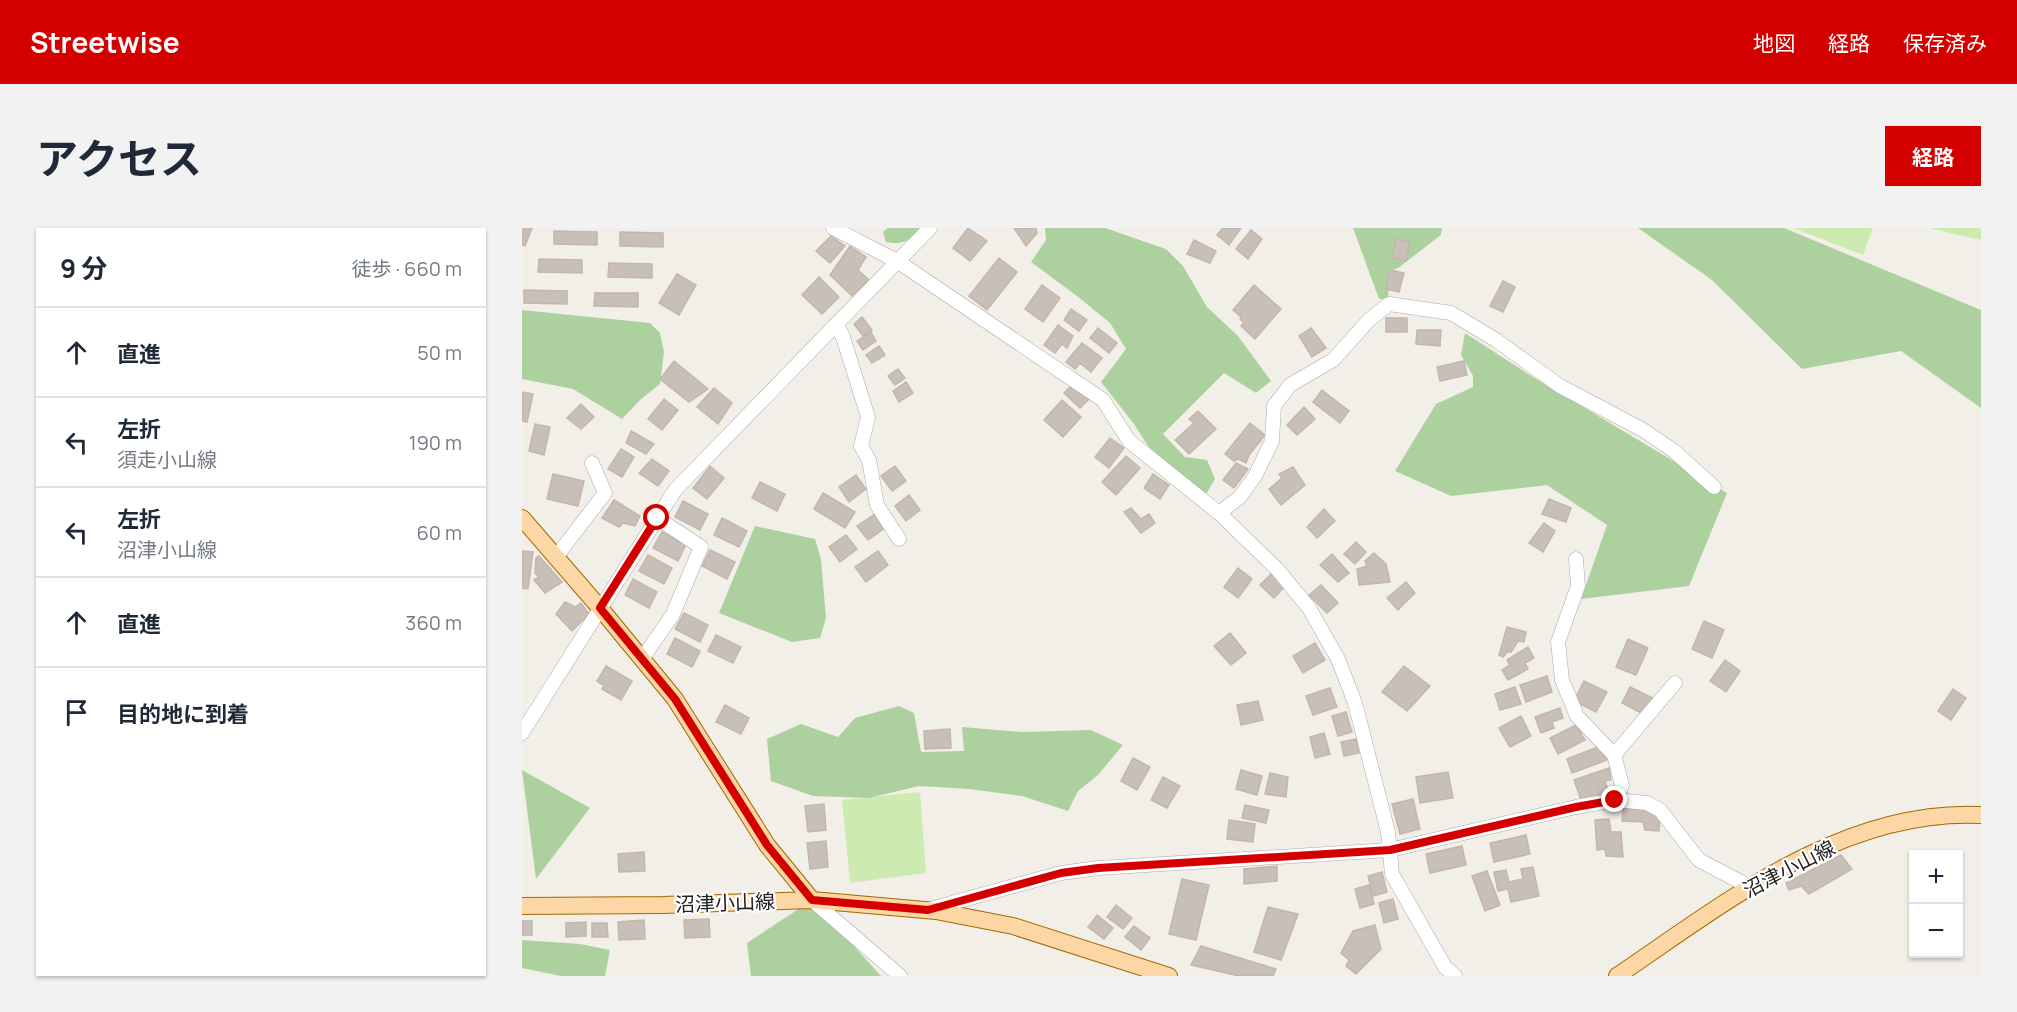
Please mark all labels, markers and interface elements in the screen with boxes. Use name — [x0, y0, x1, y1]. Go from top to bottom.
text: Streetwise — [30, 23, 180, 61]
text: 地図 — [1753, 29, 1795, 57]
text: 経路 — [1828, 29, 1870, 57]
text: 保存済み — [1903, 29, 1987, 57]
button: 経路 — [1885, 126, 1981, 186]
text: アクセス — [36, 129, 202, 187]
text: 9 分 — [60, 250, 107, 286]
text: 徒歩 · 660 m — [351, 255, 462, 282]
icon: ahead — [60, 336, 93, 369]
text: 直進 — [117, 339, 161, 369]
text: 50 m — [417, 339, 462, 366]
text: 左折 — [117, 414, 161, 444]
icon: left — [60, 426, 93, 459]
text: 190 m — [409, 429, 462, 456]
text: 須走小山線 — [117, 446, 217, 473]
text: 左折 — [117, 504, 161, 534]
route start — [643, 504, 669, 530]
icon: left — [60, 516, 93, 549]
text: 60 m — [416, 519, 462, 546]
text: 沼津小山線 — [117, 536, 217, 563]
icon: ahead — [60, 606, 93, 639]
text: 直進 — [117, 609, 161, 639]
text: 360 m — [405, 609, 462, 636]
icon: arrive — [60, 696, 93, 729]
text: 目的地に到着 — [117, 699, 249, 729]
route end — [1601, 786, 1627, 812]
street label: 沼津小山線 — [1738, 834, 1839, 903]
map controls — [1909, 850, 1963, 958]
button: + — [1909, 850, 1963, 904]
street label: 沼津小山線 — [675, 887, 775, 918]
button: − — [1909, 904, 1963, 958]

